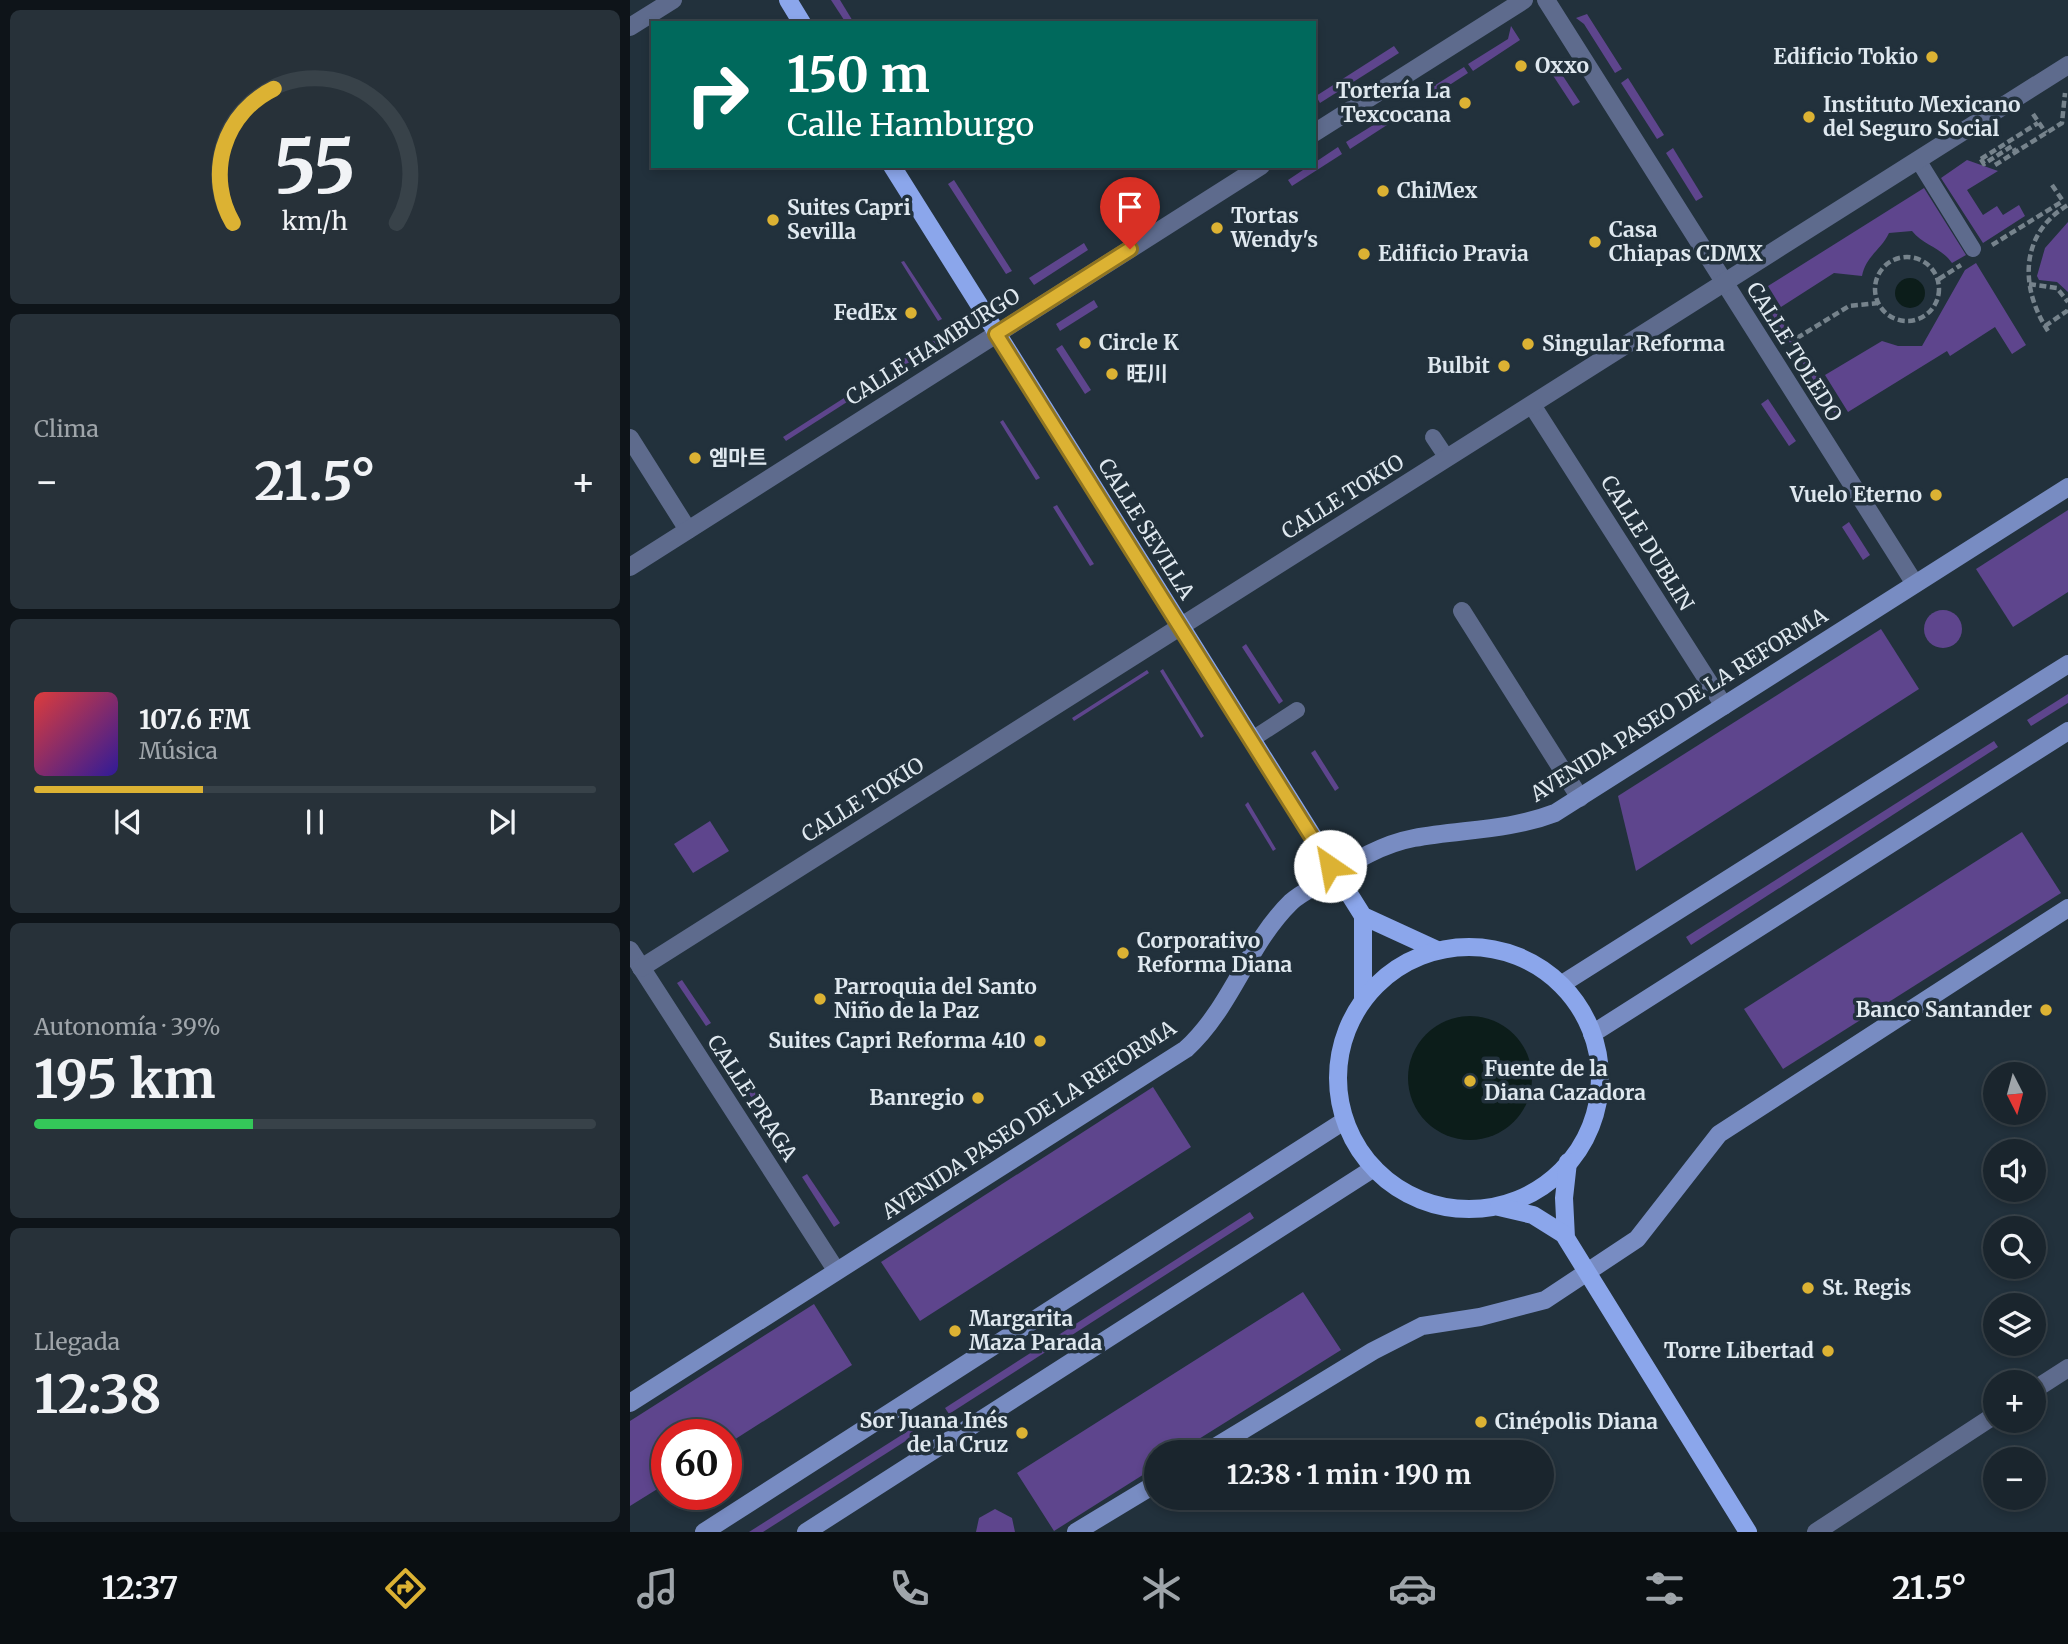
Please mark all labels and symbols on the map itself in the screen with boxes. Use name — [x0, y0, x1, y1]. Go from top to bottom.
place label: Edificio Tokio — [1773, 43, 1918, 70]
marker: Edificio Tokio — [1924, 49, 1940, 65]
place label: Oxxo — [1535, 52, 1589, 79]
marker: Oxxo — [1513, 58, 1529, 74]
place label: Tortería La Texcocana — [1336, 77, 1451, 128]
place label: Instituto Mexicano del Seguro Social — [1823, 91, 2021, 142]
marker: Tortería La Texcocana — [1457, 95, 1473, 111]
marker: Instituto Mexicano del Seguro Social — [1801, 109, 1817, 125]
pin — [1100, 177, 1160, 249]
place label: ChiMex — [1397, 177, 1477, 204]
marker: ChiMex — [1375, 183, 1391, 199]
place label: Suites Capri Sevilla — [787, 194, 911, 245]
place label: Tortas Wendy's — [1230, 202, 1318, 253]
marker: Suites Capri Sevilla — [765, 212, 781, 228]
place label: Casa Chiapas CDMX — [1609, 216, 1764, 267]
marker: Tortas Wendy's — [1209, 220, 1225, 236]
marker: Casa Chiapas CDMX — [1587, 234, 1603, 250]
place label: Edificio Pravia — [1378, 240, 1529, 267]
marker: Edificio Pravia — [1356, 246, 1372, 262]
street label: CALLE TOLEDO — [1741, 277, 1848, 427]
street label: CALLE HAMBURGO — [841, 282, 1025, 411]
place label: FedEx — [834, 299, 897, 326]
marker: FedEx — [903, 305, 919, 321]
place label: Circle K — [1099, 329, 1179, 356]
place label: Singular Reforma — [1542, 330, 1725, 357]
marker: Circle K — [1077, 335, 1093, 351]
marker: Singular Reforma — [1520, 336, 1536, 352]
place label: Bulbit — [1427, 352, 1491, 379]
marker: Bulbit — [1496, 358, 1512, 374]
place label: 旺川 — [1126, 360, 1168, 387]
marker: 旺川 — [1104, 366, 1120, 382]
place label: 엠마트 — [709, 444, 767, 471]
street label: CALLE TOKIO — [1276, 448, 1409, 545]
marker: 엠마트 — [687, 450, 703, 466]
street label: CALLE SEVILLA — [1092, 453, 1201, 605]
street label: CALLE DUBLIN — [1595, 470, 1700, 615]
place label: Vuelo Eterno — [1789, 481, 1922, 508]
marker: Vuelo Eterno — [1928, 487, 1944, 503]
street label: AVENIDA PASEO DE LA REFORMA — [1524, 601, 1833, 808]
street label: CALLE TOKIO — [796, 751, 929, 848]
position arrow — [1293, 829, 1367, 903]
place label: Corporativo Reforma Diana — [1137, 927, 1293, 978]
marker: Corporativo Reforma Diana — [1115, 945, 1131, 961]
place label: Parroquia del Santo Niño de la Paz — [834, 973, 1037, 1024]
marker: Parroquia del Santo Niño de la Paz — [812, 991, 828, 1007]
place label: Banco Santander — [1856, 996, 2032, 1023]
marker: Banco Santander — [2038, 1002, 2054, 1018]
street label: AVENIDA PASEO DE LA REFORMA — [876, 1014, 1181, 1226]
place label: Suites Capri Reforma 410 — [768, 1027, 1026, 1054]
street label: CALLE PRAGA — [702, 1029, 803, 1166]
marker: Suites Capri Reforma 410 — [1032, 1033, 1048, 1049]
place label: Fuente de la Diana Cazadora — [1484, 1055, 1646, 1106]
north arrow — [1983, 1062, 2046, 1125]
marker: Fuente de la Diana Cazadora — [1462, 1073, 1478, 1089]
place label: Banregio — [869, 1084, 964, 1111]
marker: Banregio — [970, 1090, 986, 1106]
place label: St. Regis — [1822, 1274, 1912, 1301]
marker: St. Regis — [1800, 1280, 1816, 1296]
place label: Margarita Maza Parada — [969, 1305, 1102, 1356]
marker: Margarita Maza Parada — [947, 1323, 963, 1339]
place label: Torre Libertad — [1664, 1337, 1814, 1364]
marker: Torre Libertad — [1820, 1343, 1836, 1359]
place label: Sor Juana Inés de la Cruz — [860, 1407, 1008, 1458]
place label: Cinépolis Diana — [1495, 1408, 1658, 1435]
marker: Cinépolis Diana — [1473, 1414, 1489, 1430]
speed limit sign: 60 — [651, 1419, 742, 1510]
marker: Sor Juana Inés de la Cruz — [1014, 1425, 1030, 1441]

